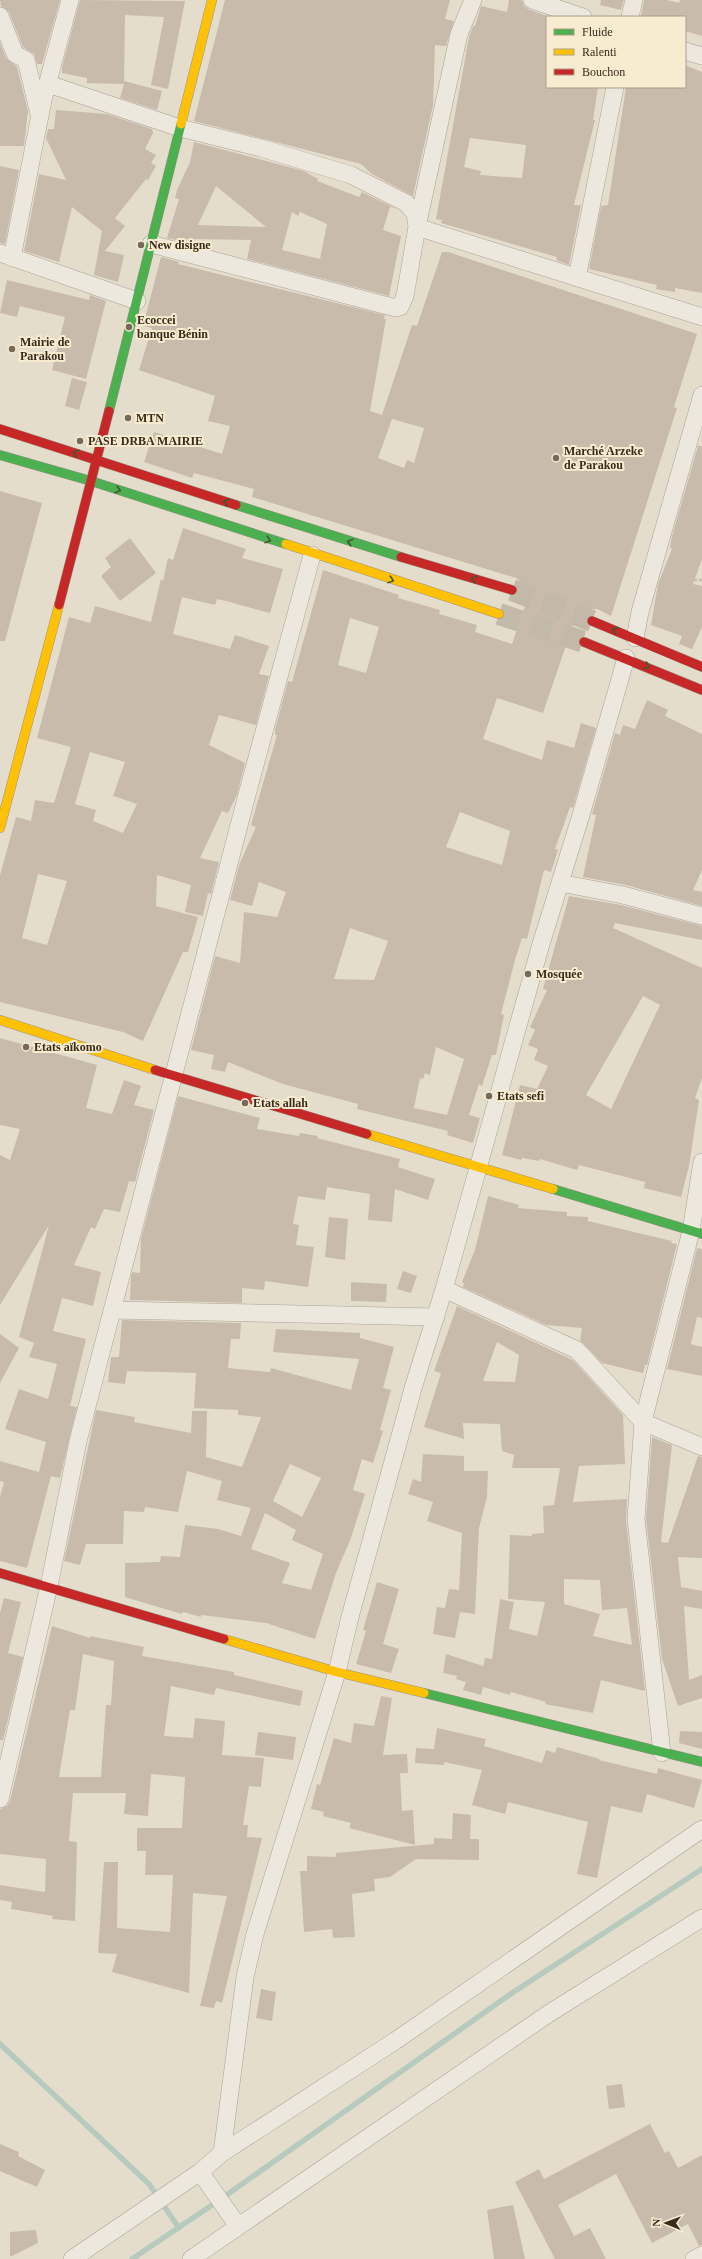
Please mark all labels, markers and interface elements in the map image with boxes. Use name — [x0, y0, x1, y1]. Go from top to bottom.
legend — [546, 16, 686, 88]
text: Fluide — [582, 25, 613, 39]
text: Ralenti — [582, 45, 617, 59]
text: Bouchon — [582, 65, 625, 79]
place label: New disigne — [149, 238, 211, 252]
marker: New disigne — [136, 240, 146, 250]
place label: Ecoccei banque Bénin — [137, 313, 208, 341]
marker: Ecoccei banque Bénin — [124, 322, 134, 332]
place label: Mairie de Parakou — [20, 335, 70, 363]
marker: Mairie de Parakou — [7, 344, 17, 354]
place label: MTN — [136, 411, 164, 425]
marker: MTN — [123, 413, 133, 423]
place label: PASE DRBA MAIRIE — [88, 434, 203, 448]
marker: PASE DRBA MAIRIE — [75, 436, 85, 446]
place label: Marché Arzeke de Parakou — [564, 444, 643, 472]
one-way arrow — [73, 449, 80, 458]
marker: Marché Arzeke de Parakou — [551, 453, 561, 463]
one-way arrow — [114, 485, 121, 494]
one-way arrow — [223, 498, 230, 507]
one-way arrow — [264, 535, 271, 544]
one-way arrow — [347, 538, 354, 547]
one-way arrow — [388, 575, 395, 584]
one-way arrow — [471, 575, 478, 584]
one-way arrow — [611, 626, 618, 634]
one-way arrow — [642, 661, 650, 669]
place label: Mosquée — [536, 967, 583, 981]
marker: Mosquée — [523, 969, 533, 979]
place label: Etats aïkomo — [34, 1040, 102, 1054]
marker: Etats aïkomo — [21, 1042, 31, 1052]
place label: Etats sefi — [497, 1089, 545, 1103]
marker: Etats sefi — [484, 1091, 494, 1101]
place label: Etats allah — [253, 1096, 308, 1110]
marker: Etats allah — [240, 1098, 250, 1108]
north arrow — [646, 2203, 686, 2243]
text: N — [650, 2219, 662, 2227]

